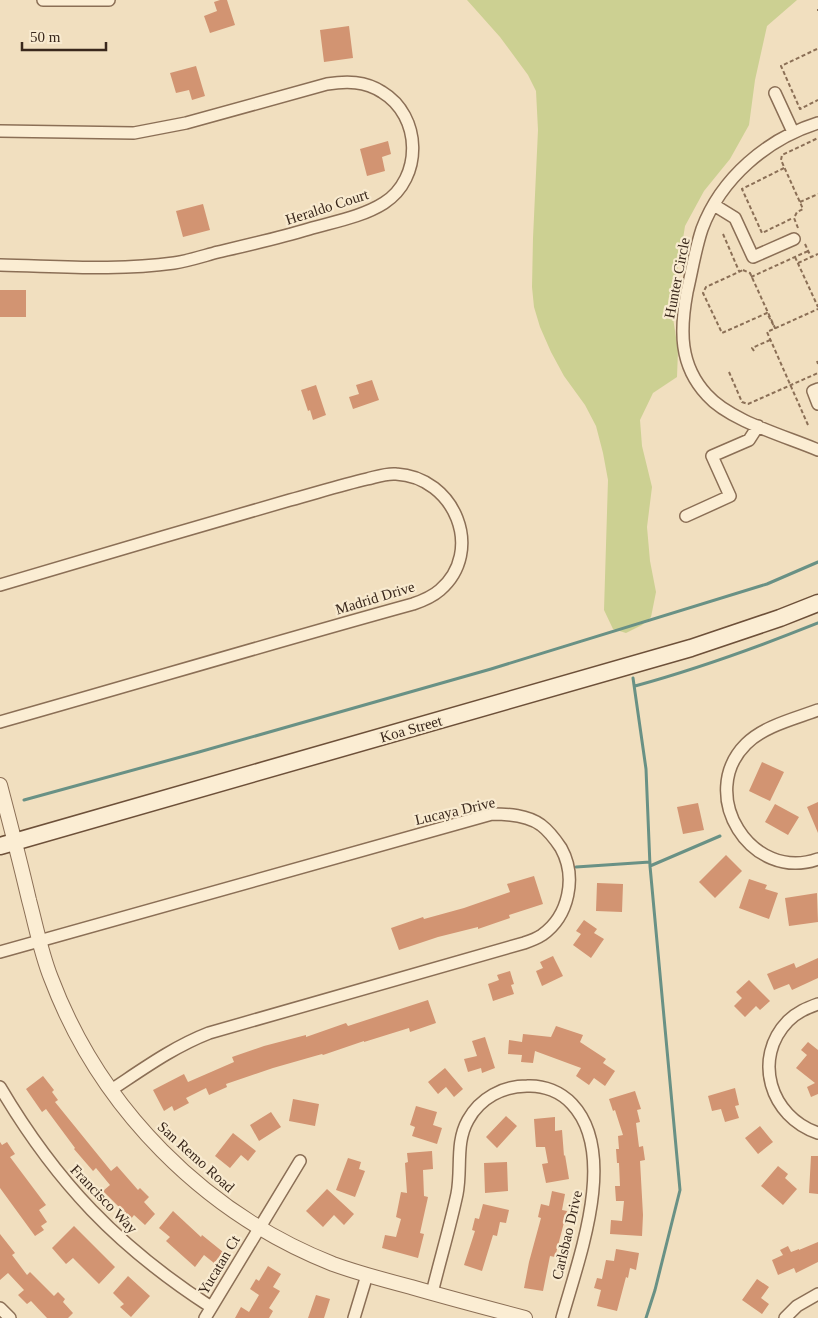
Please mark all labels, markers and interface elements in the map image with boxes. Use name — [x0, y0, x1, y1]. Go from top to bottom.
scale bar — [22, 20, 106, 52]
text: 50 m — [30, 29, 61, 45]
street label: Heraldo Court — [284, 186, 371, 228]
street label: Hunter Circle — [661, 236, 693, 320]
street label: Madrid Drive — [333, 578, 417, 618]
street label: Koa Street — [378, 712, 445, 745]
street label: Lucaya Drive — [413, 794, 497, 828]
street label: San Remo Road — [154, 1118, 238, 1196]
street label: Francisco Way — [67, 1161, 141, 1237]
street label: Carlsbao Drive — [549, 1188, 585, 1281]
street label: Yucatan Ct — [195, 1232, 243, 1298]

